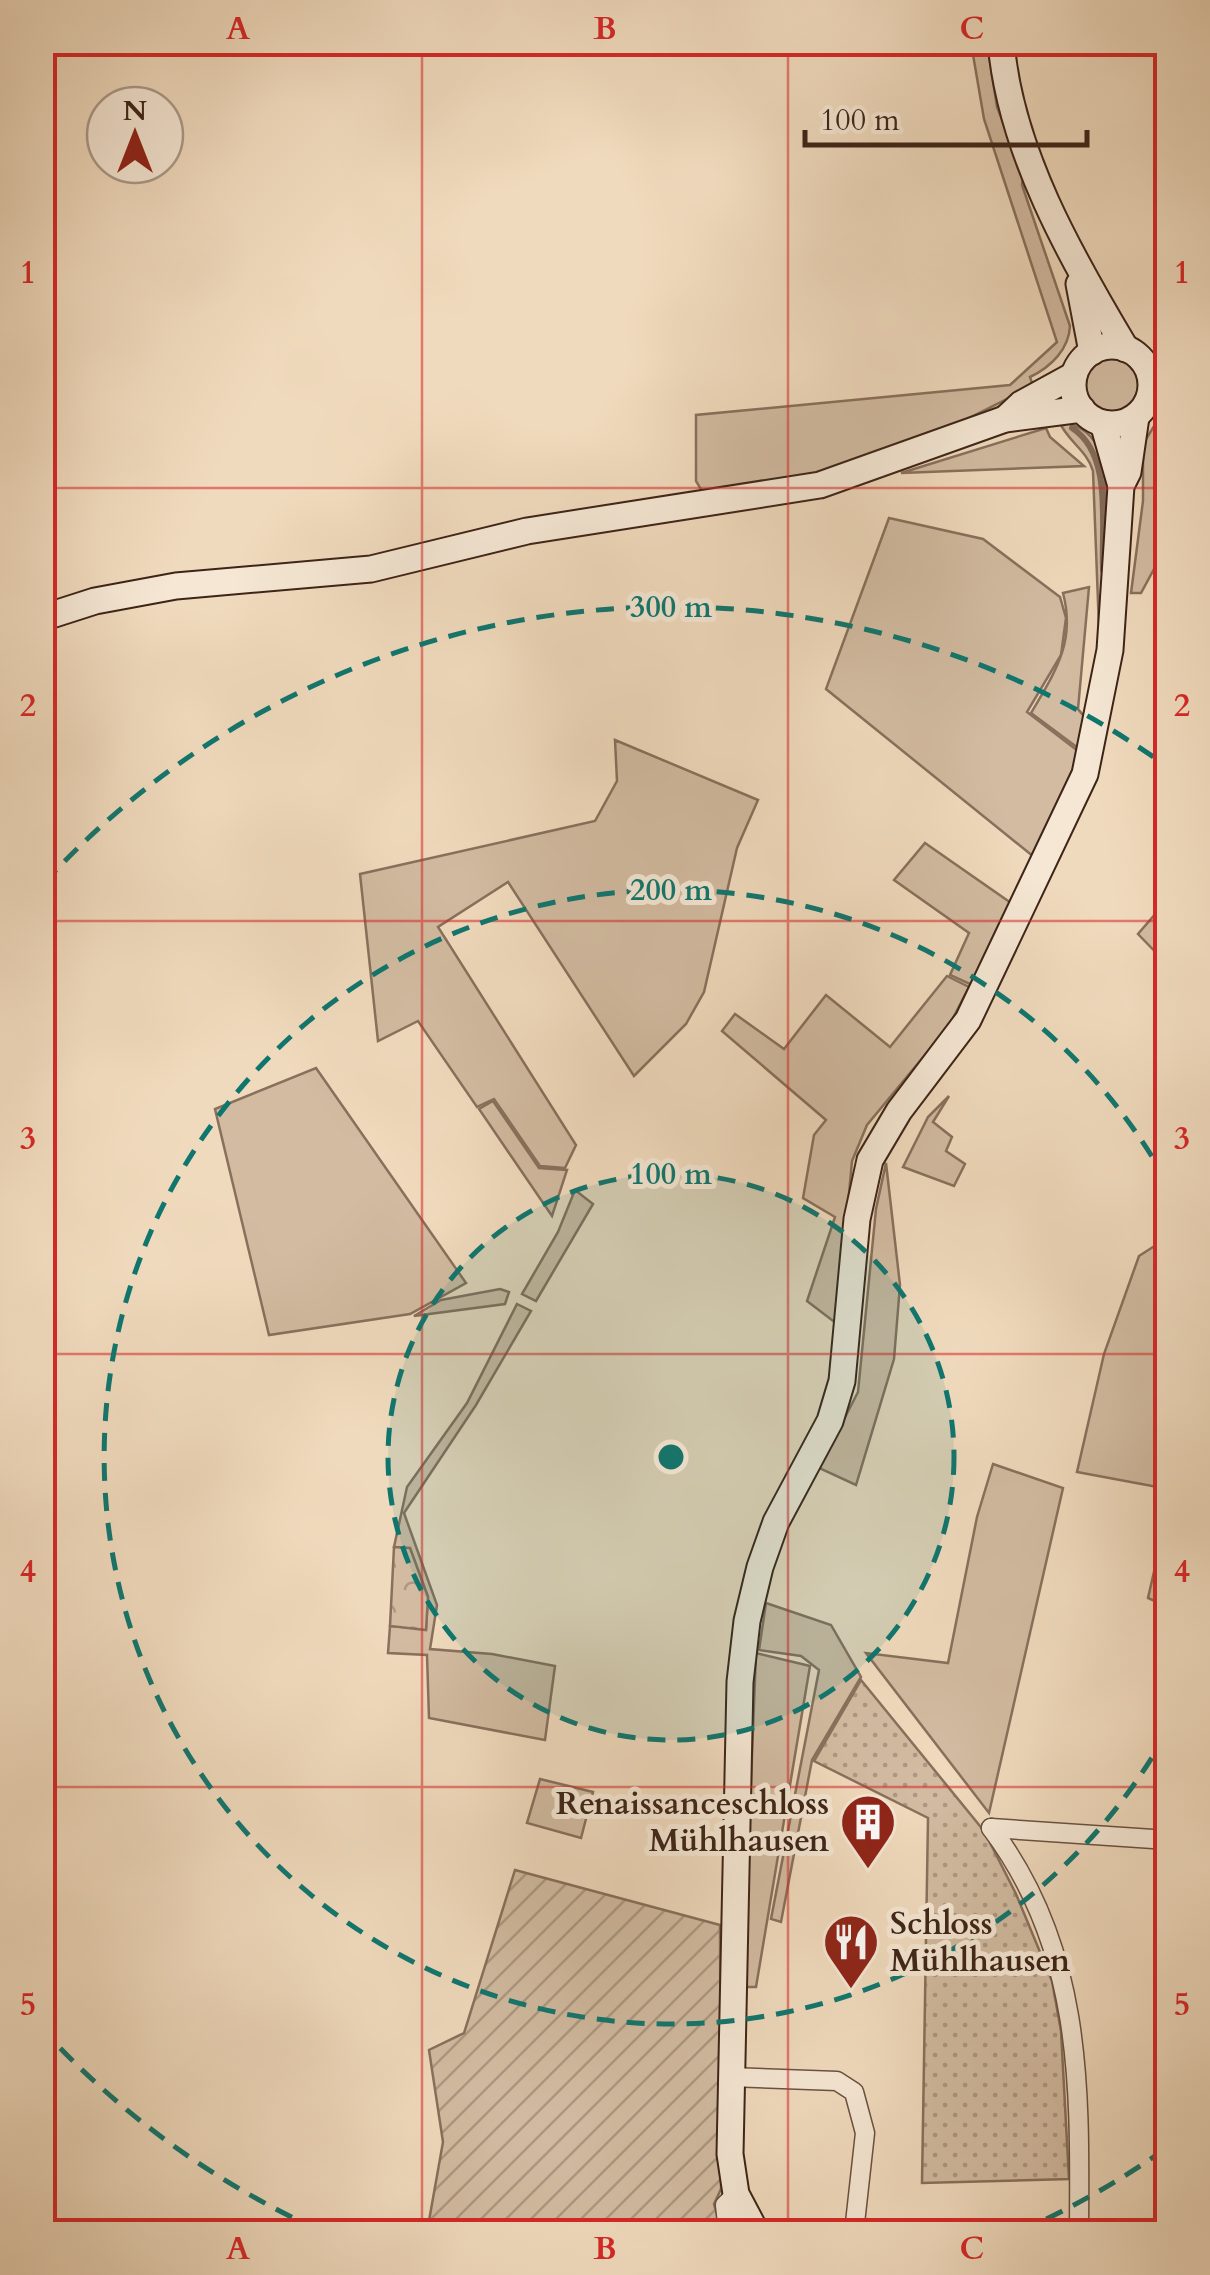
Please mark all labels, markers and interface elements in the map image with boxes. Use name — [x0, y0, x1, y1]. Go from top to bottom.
text: A — [226, 7, 250, 51]
text: B — [593, 7, 617, 51]
text: C — [960, 7, 984, 51]
north arrow — [85, 85, 185, 185]
scale bar — [805, 85, 1088, 147]
text: N — [123, 92, 147, 130]
text: 100 m — [820, 100, 900, 141]
text: 1 — [20, 251, 36, 295]
text: 1 — [1174, 251, 1190, 295]
text: 300 m — [630, 587, 712, 628]
text: 2 — [20, 684, 36, 728]
text: 2 — [1174, 684, 1190, 728]
text: 200 m — [630, 870, 712, 911]
text: 3 — [20, 1117, 36, 1161]
text: 3 — [1174, 1117, 1190, 1161]
text: 100 m — [630, 1154, 712, 1195]
centre of rings — [653, 1439, 689, 1475]
text: 4 — [20, 1550, 36, 1594]
text: 4 — [1174, 1550, 1190, 1594]
place label: Renaissanceschloss Mühlhausen — [556, 1782, 829, 1863]
building icon: Renaissanceschloss Mühlhausen — [838, 1792, 898, 1871]
place label: Schloss Mühlhausen — [890, 1902, 1071, 1983]
restaurant icon: Schloss Mühlhausen — [821, 1912, 881, 1991]
text: 5 — [20, 1983, 36, 2027]
text: 5 — [1174, 1983, 1190, 2027]
text: A — [226, 2227, 250, 2271]
text: B — [593, 2227, 617, 2271]
text: C — [960, 2227, 984, 2271]

